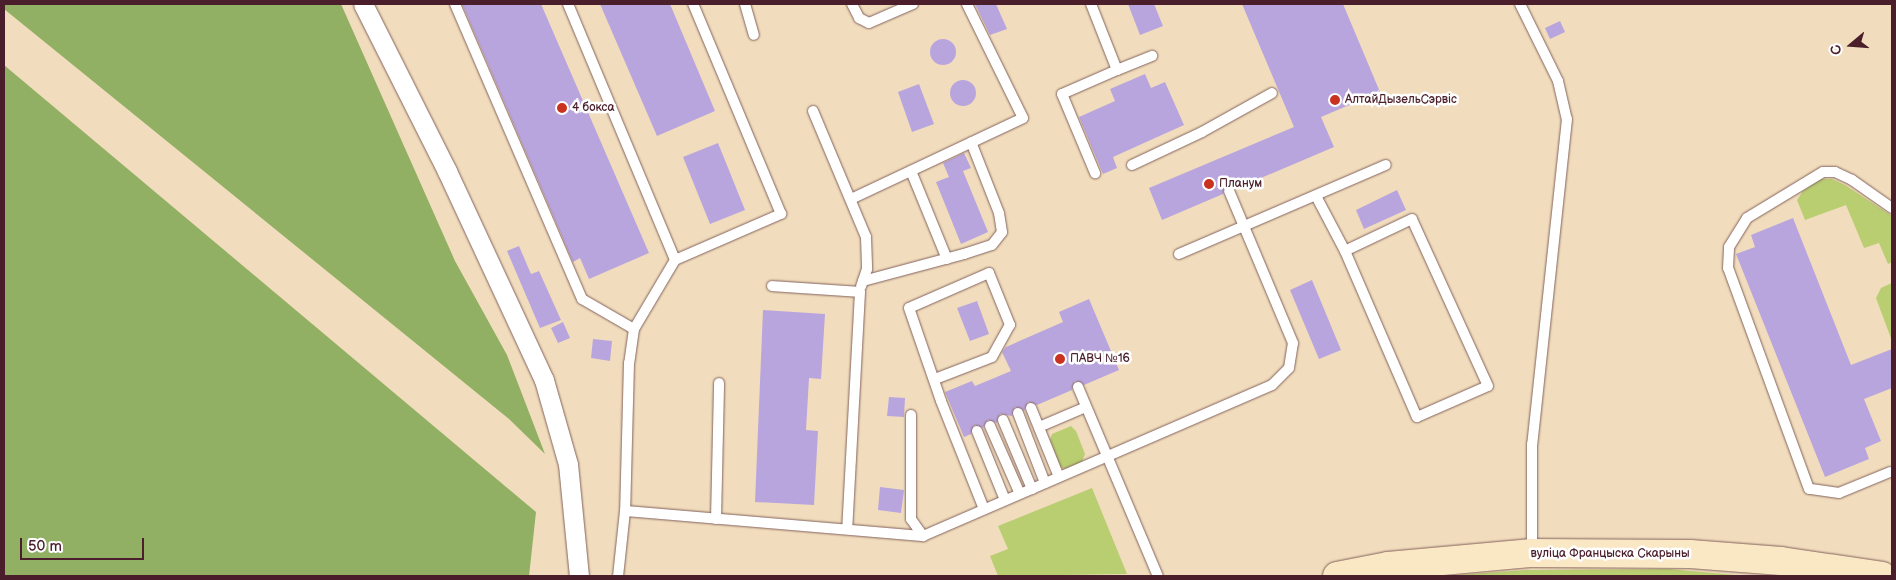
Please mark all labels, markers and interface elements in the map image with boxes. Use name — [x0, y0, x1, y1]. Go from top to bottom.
north arrow — [1826, 20, 1876, 70]
text: С — [1827, 43, 1846, 57]
place label: АлтайДызельСэрвіс — [1345, 93, 1457, 107]
marker: АлтайДызельСэрвіс — [1329, 94, 1341, 106]
place label: 4 бокса — [572, 101, 615, 115]
marker: 4 бокса — [556, 102, 568, 114]
place label: Планум — [1219, 177, 1262, 191]
marker: Планум — [1203, 178, 1215, 190]
place label: ПАВЧ №16 — [1070, 352, 1130, 366]
marker: ПАВЧ №16 — [1054, 353, 1066, 365]
scale bar — [22, 528, 146, 560]
text: 50 m — [28, 537, 62, 556]
street label: вуліца Францыска Скарыны — [1530, 547, 1690, 561]

